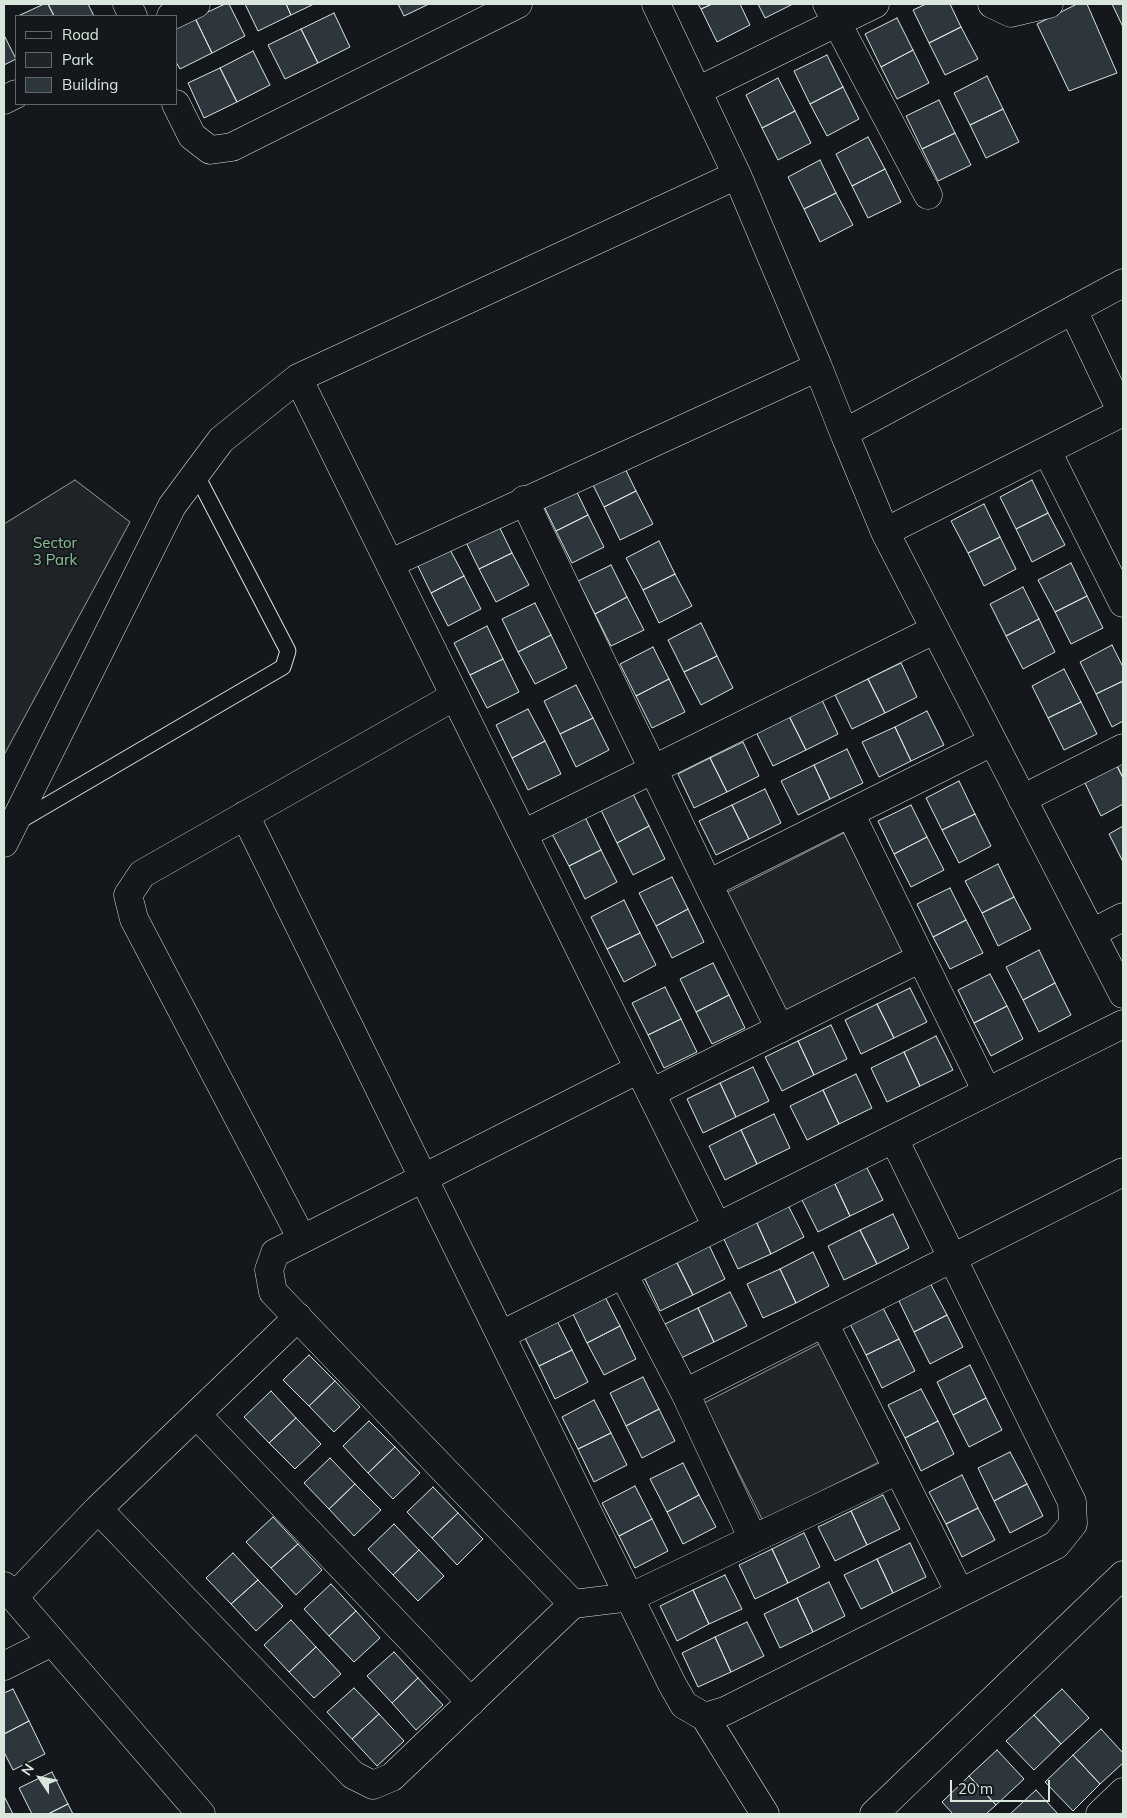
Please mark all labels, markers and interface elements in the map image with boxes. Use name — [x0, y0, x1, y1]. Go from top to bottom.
legend — [15, 15, 178, 105]
text: Road — [62, 25, 99, 44]
text: Park — [62, 50, 94, 69]
text: Building — [62, 75, 118, 94]
park label: Sector 3 Park — [33, 534, 77, 569]
north arrow — [15, 1753, 65, 1803]
text: N — [17, 1760, 38, 1779]
scale bar — [952, 1770, 1052, 1802]
text: 20 m — [958, 1779, 993, 1798]

